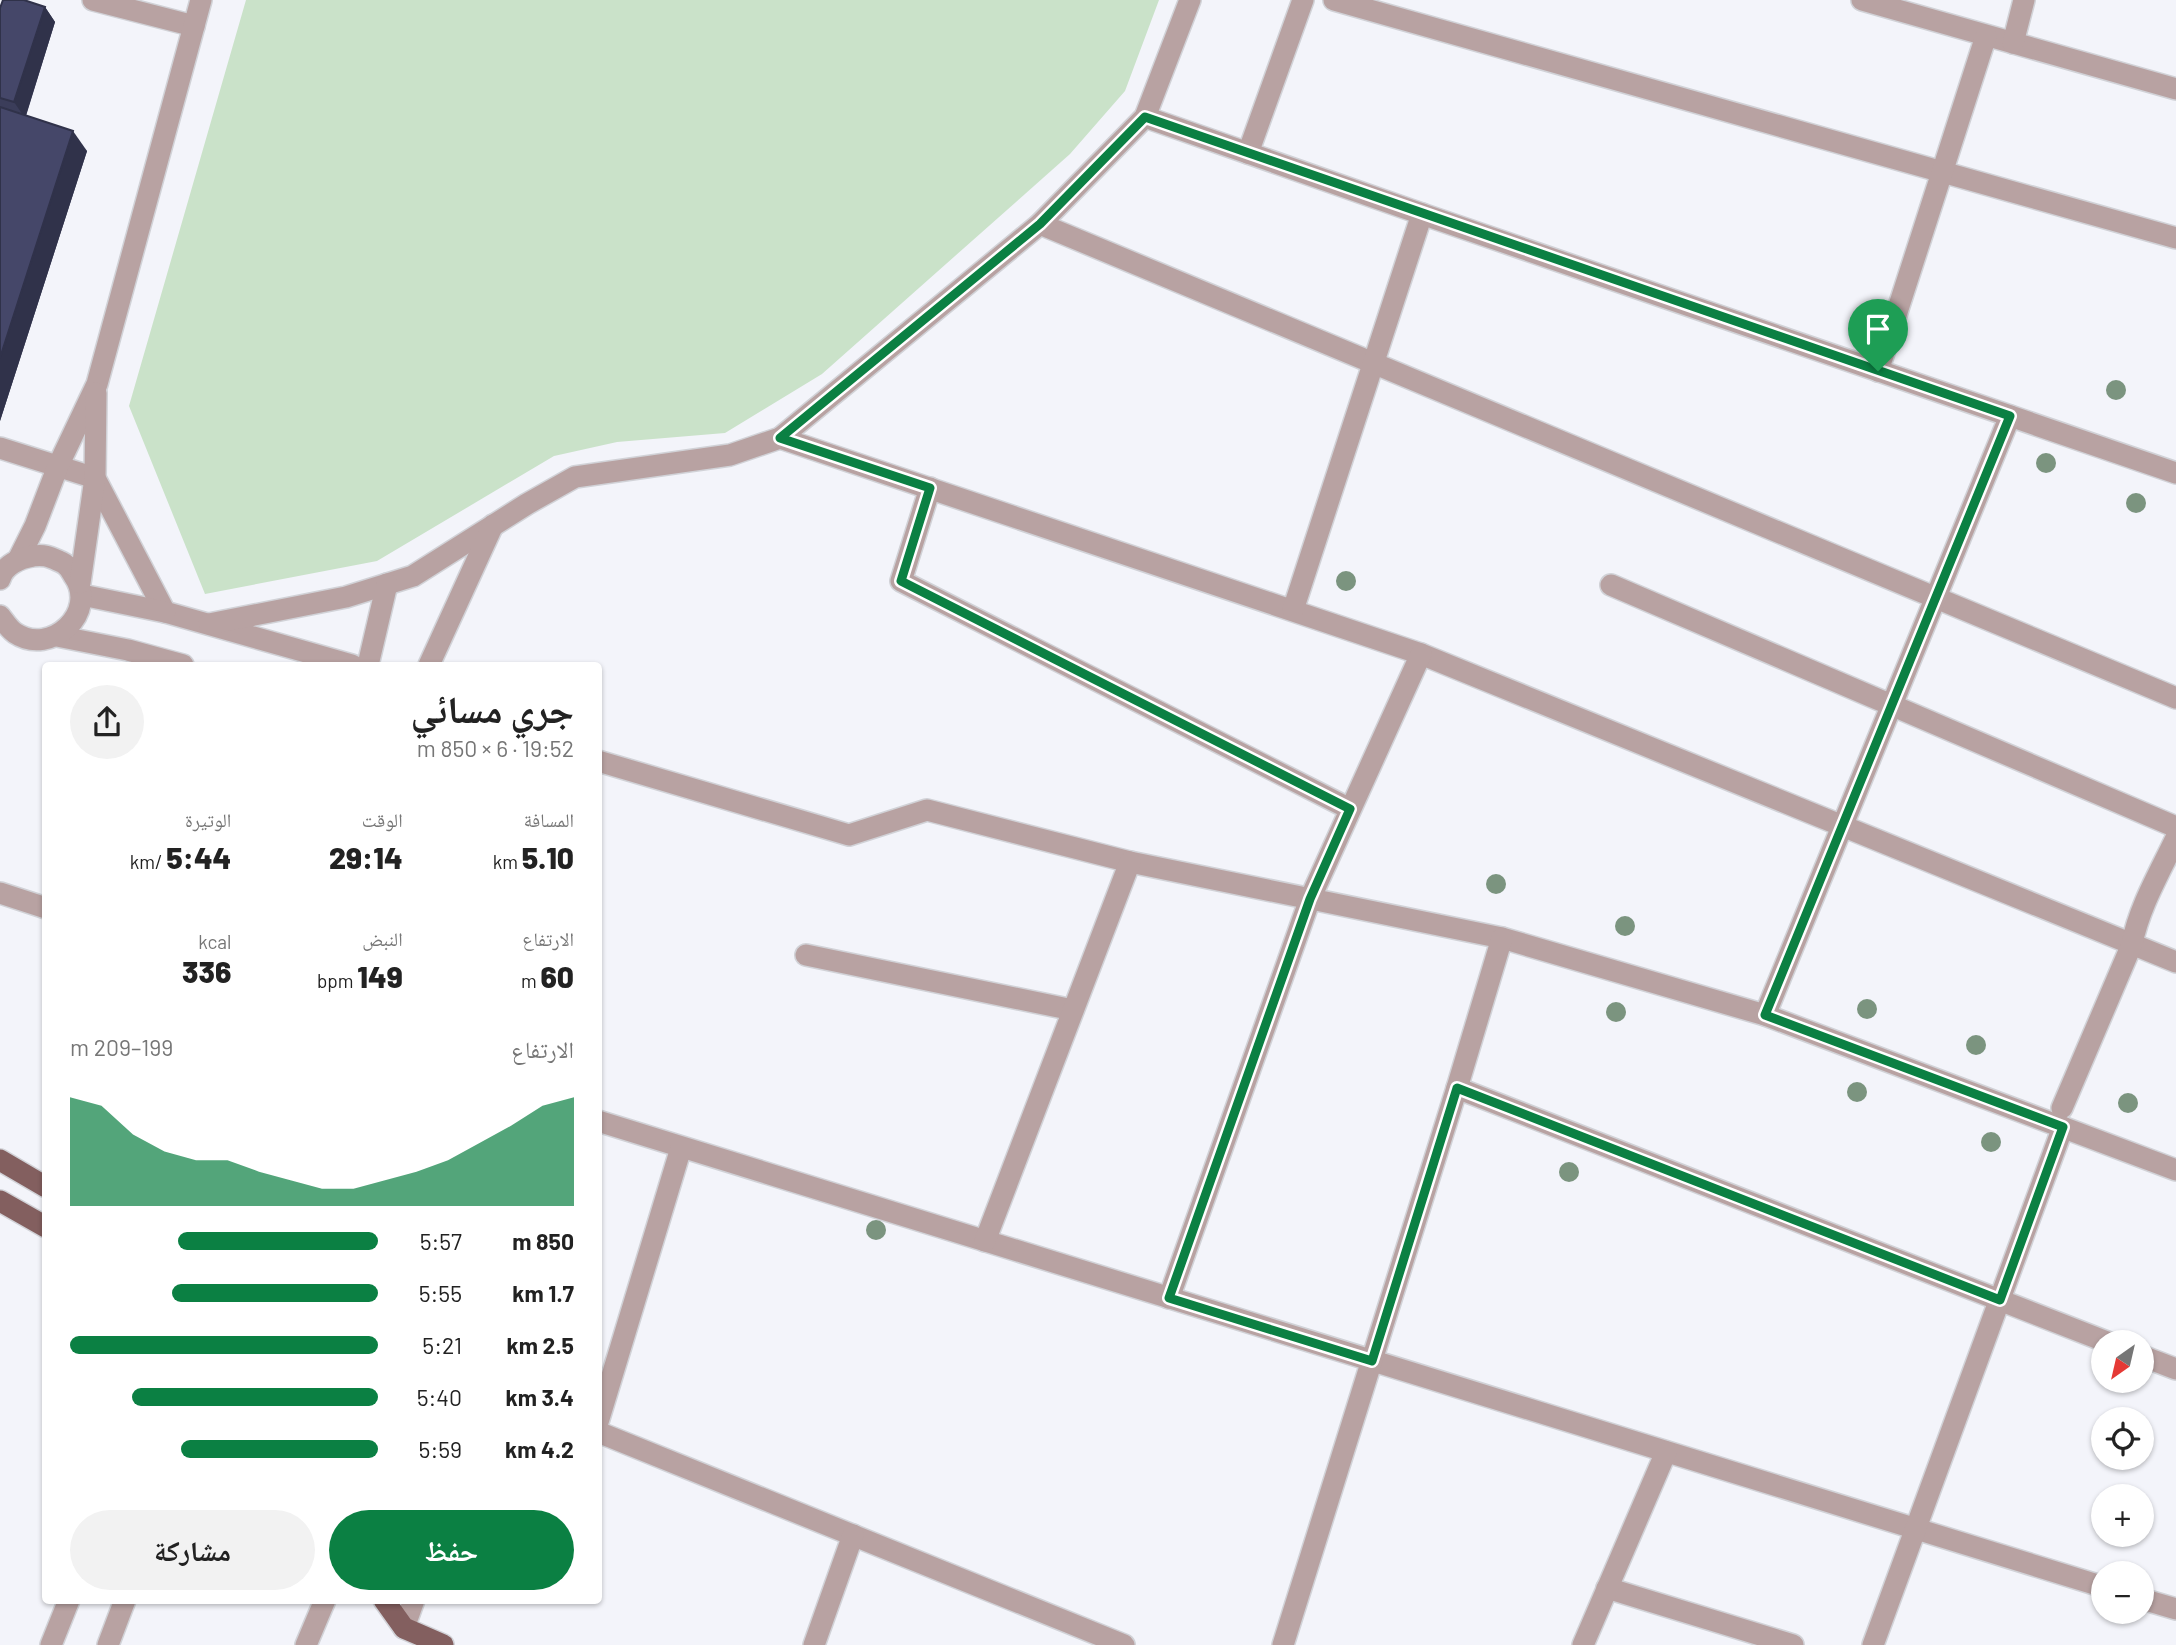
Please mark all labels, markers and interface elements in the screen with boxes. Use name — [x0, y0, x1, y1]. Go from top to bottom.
pin — [1848, 299, 1908, 371]
icon: arrive — [1859, 310, 1897, 348]
button: share — [70, 685, 144, 759]
text: جري مسائي — [410, 685, 574, 731]
text: 19:52 · 6 × 850 m — [417, 734, 574, 762]
text: الوتيرة — [185, 808, 231, 831]
text: الوقت — [362, 808, 403, 831]
text: المسافة — [524, 808, 574, 831]
text: 5:44 — [166, 839, 231, 875]
text: 29:14 — [329, 839, 403, 875]
text: 5.10 — [522, 839, 574, 875]
text: /km — [130, 850, 166, 873]
text: km — [493, 850, 522, 873]
text: النبض — [362, 927, 403, 950]
text: الارتفاع — [522, 927, 574, 950]
text: kcal — [198, 930, 231, 953]
text: 336 — [182, 953, 231, 989]
text: 149 — [357, 958, 403, 994]
text: 60 — [541, 958, 574, 994]
text: bpm — [317, 969, 357, 992]
text: m — [521, 969, 541, 992]
text: 199–209 m — [70, 1033, 173, 1061]
text: الارتفاع — [511, 1035, 574, 1063]
text: 5:57 — [420, 1227, 462, 1255]
text: 850 m — [512, 1227, 574, 1255]
text: 5:55 — [419, 1279, 462, 1307]
text: 1.7 km — [512, 1279, 574, 1307]
north arrow — [2091, 1330, 2154, 1393]
map controls — [2091, 1330, 2154, 1624]
text: 5:21 — [422, 1331, 462, 1359]
text: 2.5 km — [506, 1331, 574, 1359]
text: 5:40 — [417, 1383, 462, 1411]
text: 3.4 km — [505, 1383, 574, 1411]
button: locate — [2091, 1407, 2154, 1470]
text: 5:59 — [419, 1435, 462, 1463]
text: 4.2 km — [505, 1435, 574, 1463]
button: + — [2091, 1484, 2154, 1547]
button: مشاركة — [70, 1510, 315, 1590]
button: حفظ — [329, 1510, 574, 1590]
button: − — [2091, 1561, 2154, 1624]

